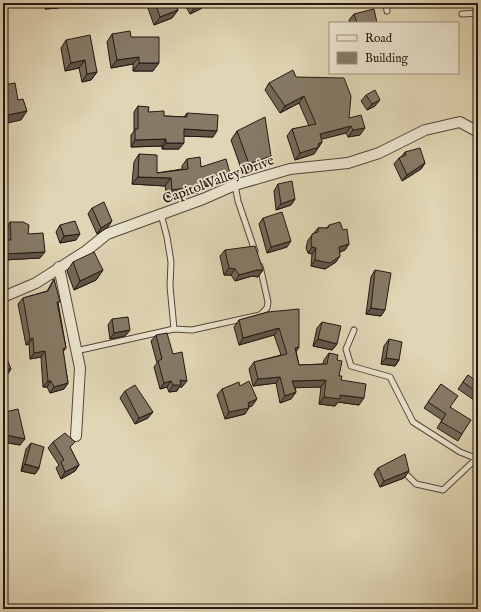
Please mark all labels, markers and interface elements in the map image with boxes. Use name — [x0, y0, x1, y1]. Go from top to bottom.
legend — [329, 22, 459, 74]
text: Road — [365, 31, 393, 46]
text: Building — [365, 51, 409, 66]
street label: Capitol Valley Drive — [160, 151, 277, 208]

